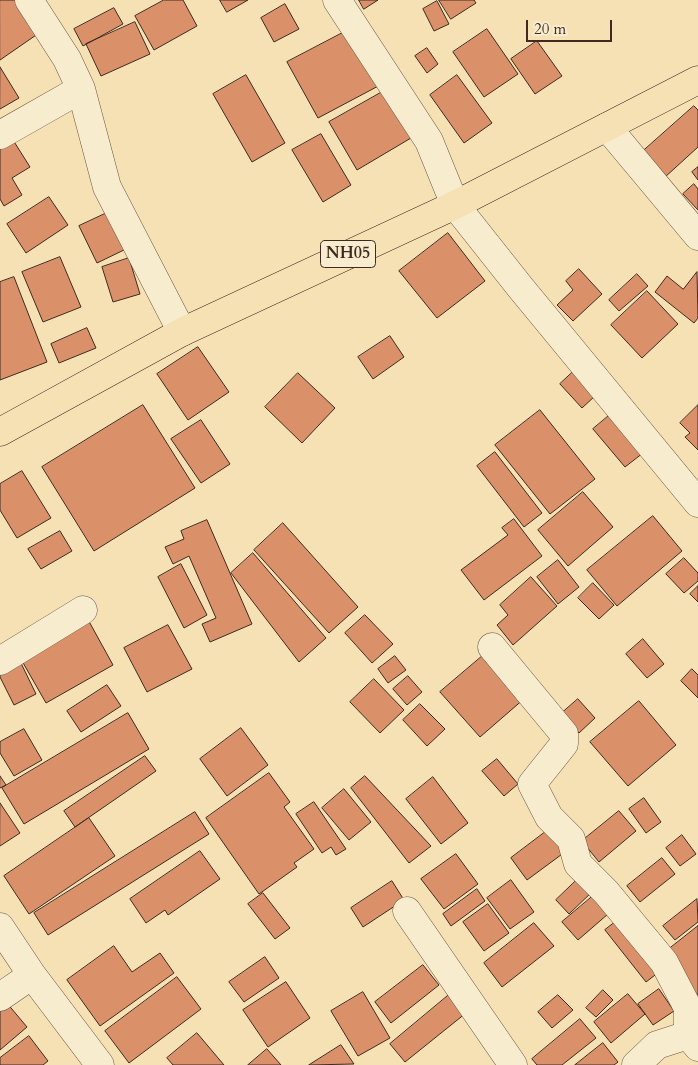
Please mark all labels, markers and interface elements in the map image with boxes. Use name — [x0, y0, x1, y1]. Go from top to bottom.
scale bar — [528, 10, 614, 42]
text: 20 m — [534, 19, 566, 39]
road number: NH05 — [320, 240, 376, 268]

